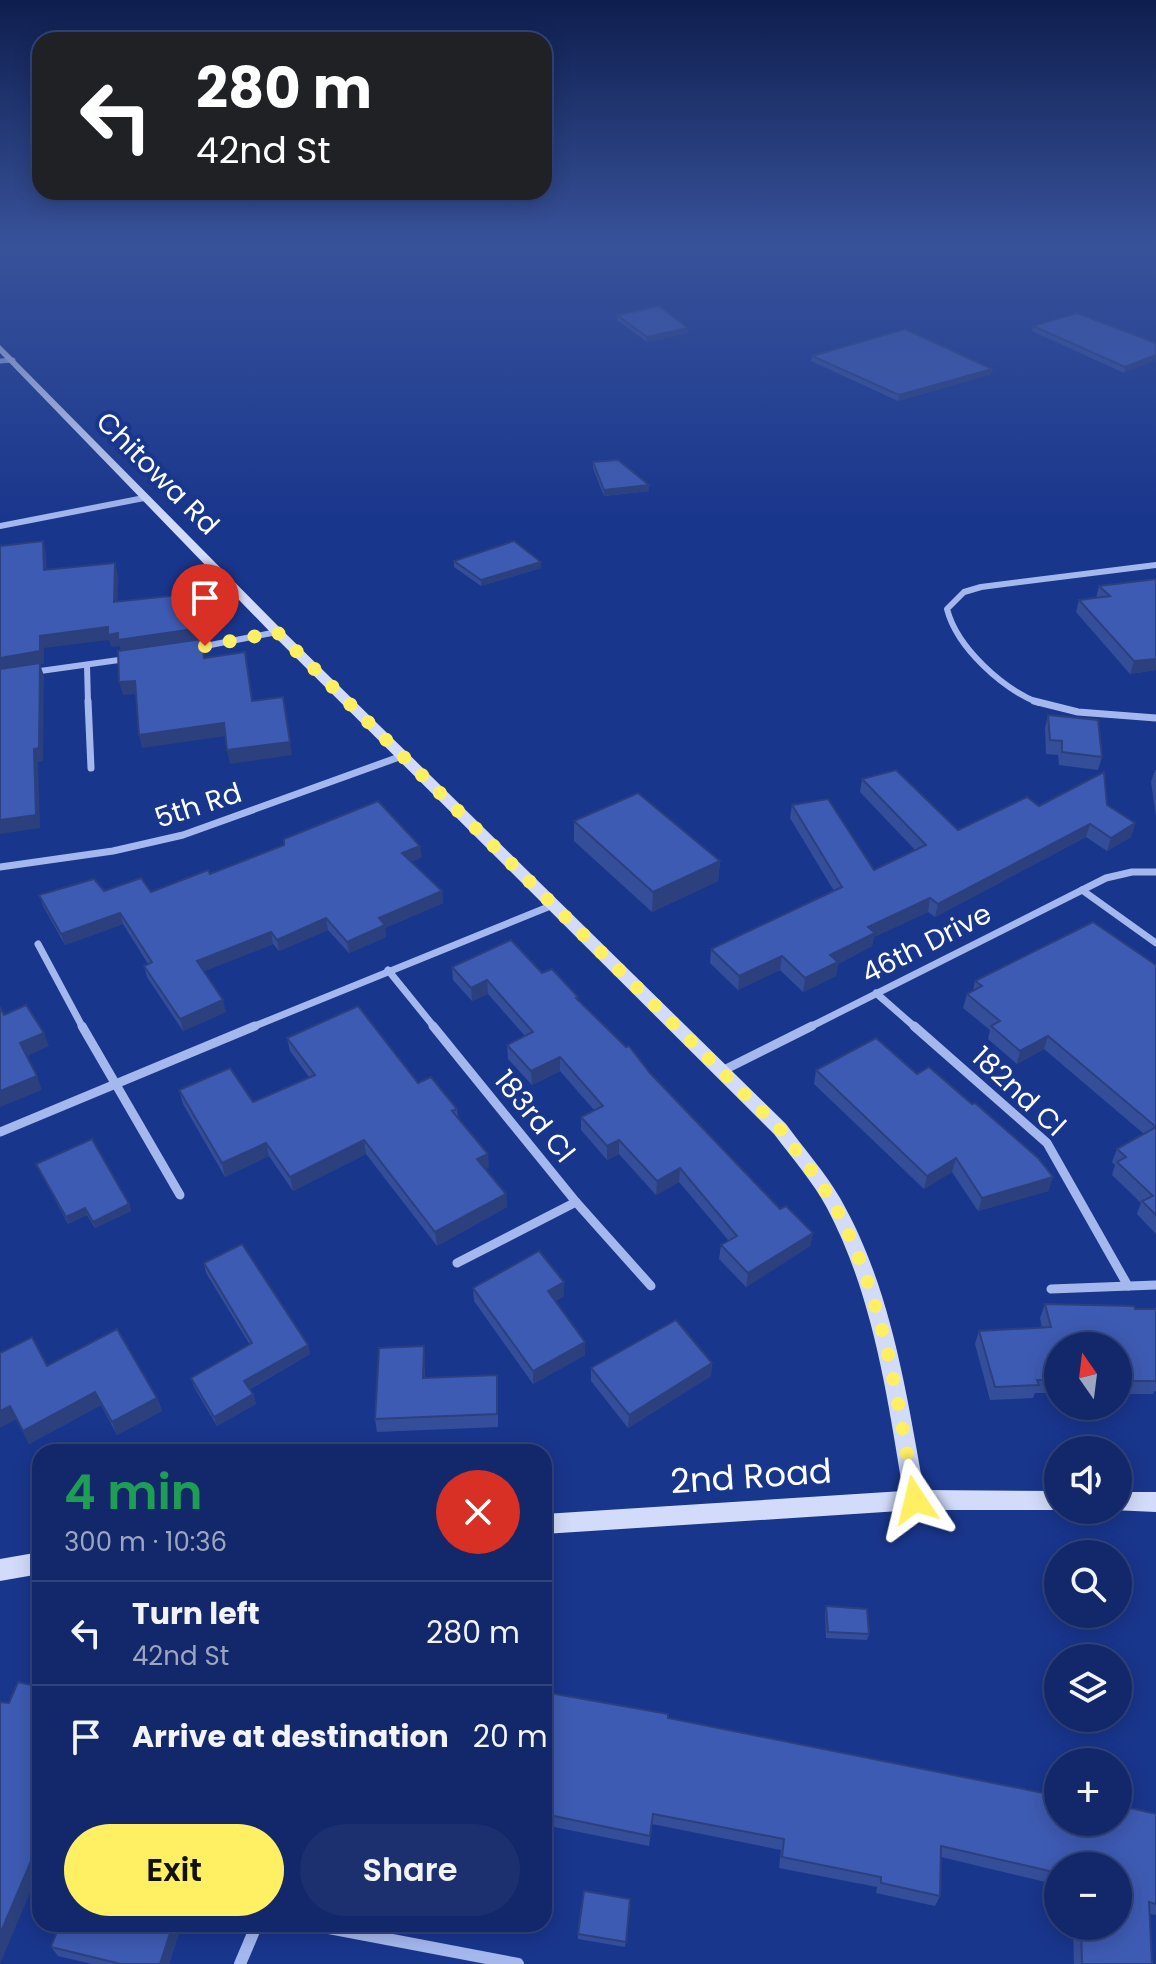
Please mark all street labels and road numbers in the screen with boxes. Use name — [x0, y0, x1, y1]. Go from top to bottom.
street label: Chitowa Rd — [87, 403, 228, 544]
street label: 5th Rd — [150, 773, 247, 838]
street label: 46th Drive — [854, 894, 998, 993]
street label: 182nd Cl — [963, 1038, 1074, 1145]
street label: 183rd Cl — [485, 1062, 584, 1171]
street label: 2nd Road — [669, 1446, 833, 1506]

